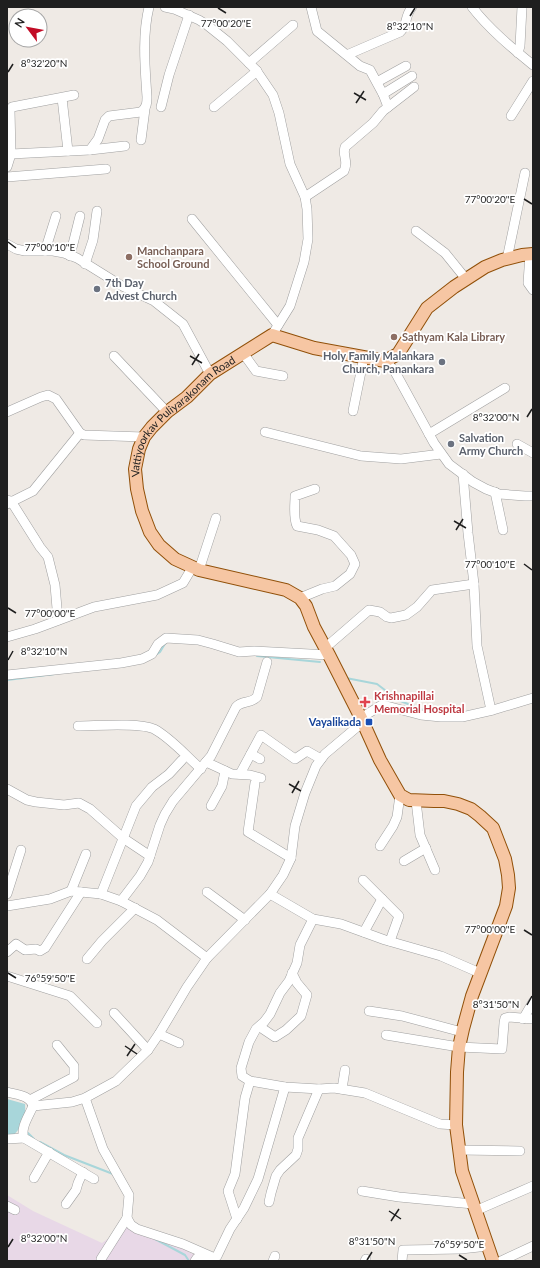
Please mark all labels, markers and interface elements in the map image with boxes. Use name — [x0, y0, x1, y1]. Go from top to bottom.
north arrow — [8, 8, 48, 48]
text: N — [11, 15, 27, 29]
text: 77°00'20"E — [201, 17, 251, 29]
text: 8°32'10"N — [387, 20, 433, 32]
text: 8°32'20"N — [21, 57, 67, 69]
text: 77°00'20"E — [465, 193, 515, 205]
text: 77°00'10"E — [25, 241, 75, 253]
place label: Manchanpara School Ground — [137, 244, 209, 270]
marker: Manchanpara School Ground — [124, 252, 134, 262]
place label: 7th Day Advest Church — [104, 276, 177, 302]
marker: 7th Day Advest Church — [92, 284, 102, 294]
place label: Sathyam Kala Library — [402, 330, 505, 343]
marker: Sathyam Kala Library — [389, 332, 399, 342]
place label: Holy Family Malankara Church, Panankara — [323, 349, 434, 375]
street label: Vattiyoorkav Puliyarakonam Road — [128, 353, 237, 478]
marker: Holy Family Malankara Church, Panankara — [437, 357, 447, 367]
text: 8°32'00"N — [473, 411, 519, 423]
place label: Salvation Army Church — [458, 431, 523, 457]
marker: Salvation Army Church — [446, 439, 456, 449]
text: 77°00'10"E — [465, 558, 515, 570]
text: 77°00'00"E — [25, 607, 75, 619]
text: 8°32'10"N — [21, 645, 67, 657]
place label: Krishnapillai Memorial Hospital — [374, 689, 465, 715]
marker: Krishnapillai Memorial Hospital — [359, 696, 371, 708]
place label: Vayalikada — [308, 715, 361, 728]
marker: Vayalikada — [364, 717, 374, 727]
text: 77°00'00"E — [465, 923, 515, 935]
text: 76°59'50"E — [25, 972, 75, 984]
text: 8°31'50"N — [473, 998, 519, 1010]
text: 8°32'00"N — [21, 1232, 67, 1244]
text: 8°31'50"N — [349, 1235, 395, 1247]
text: 76°59'50"E — [434, 1238, 484, 1250]

